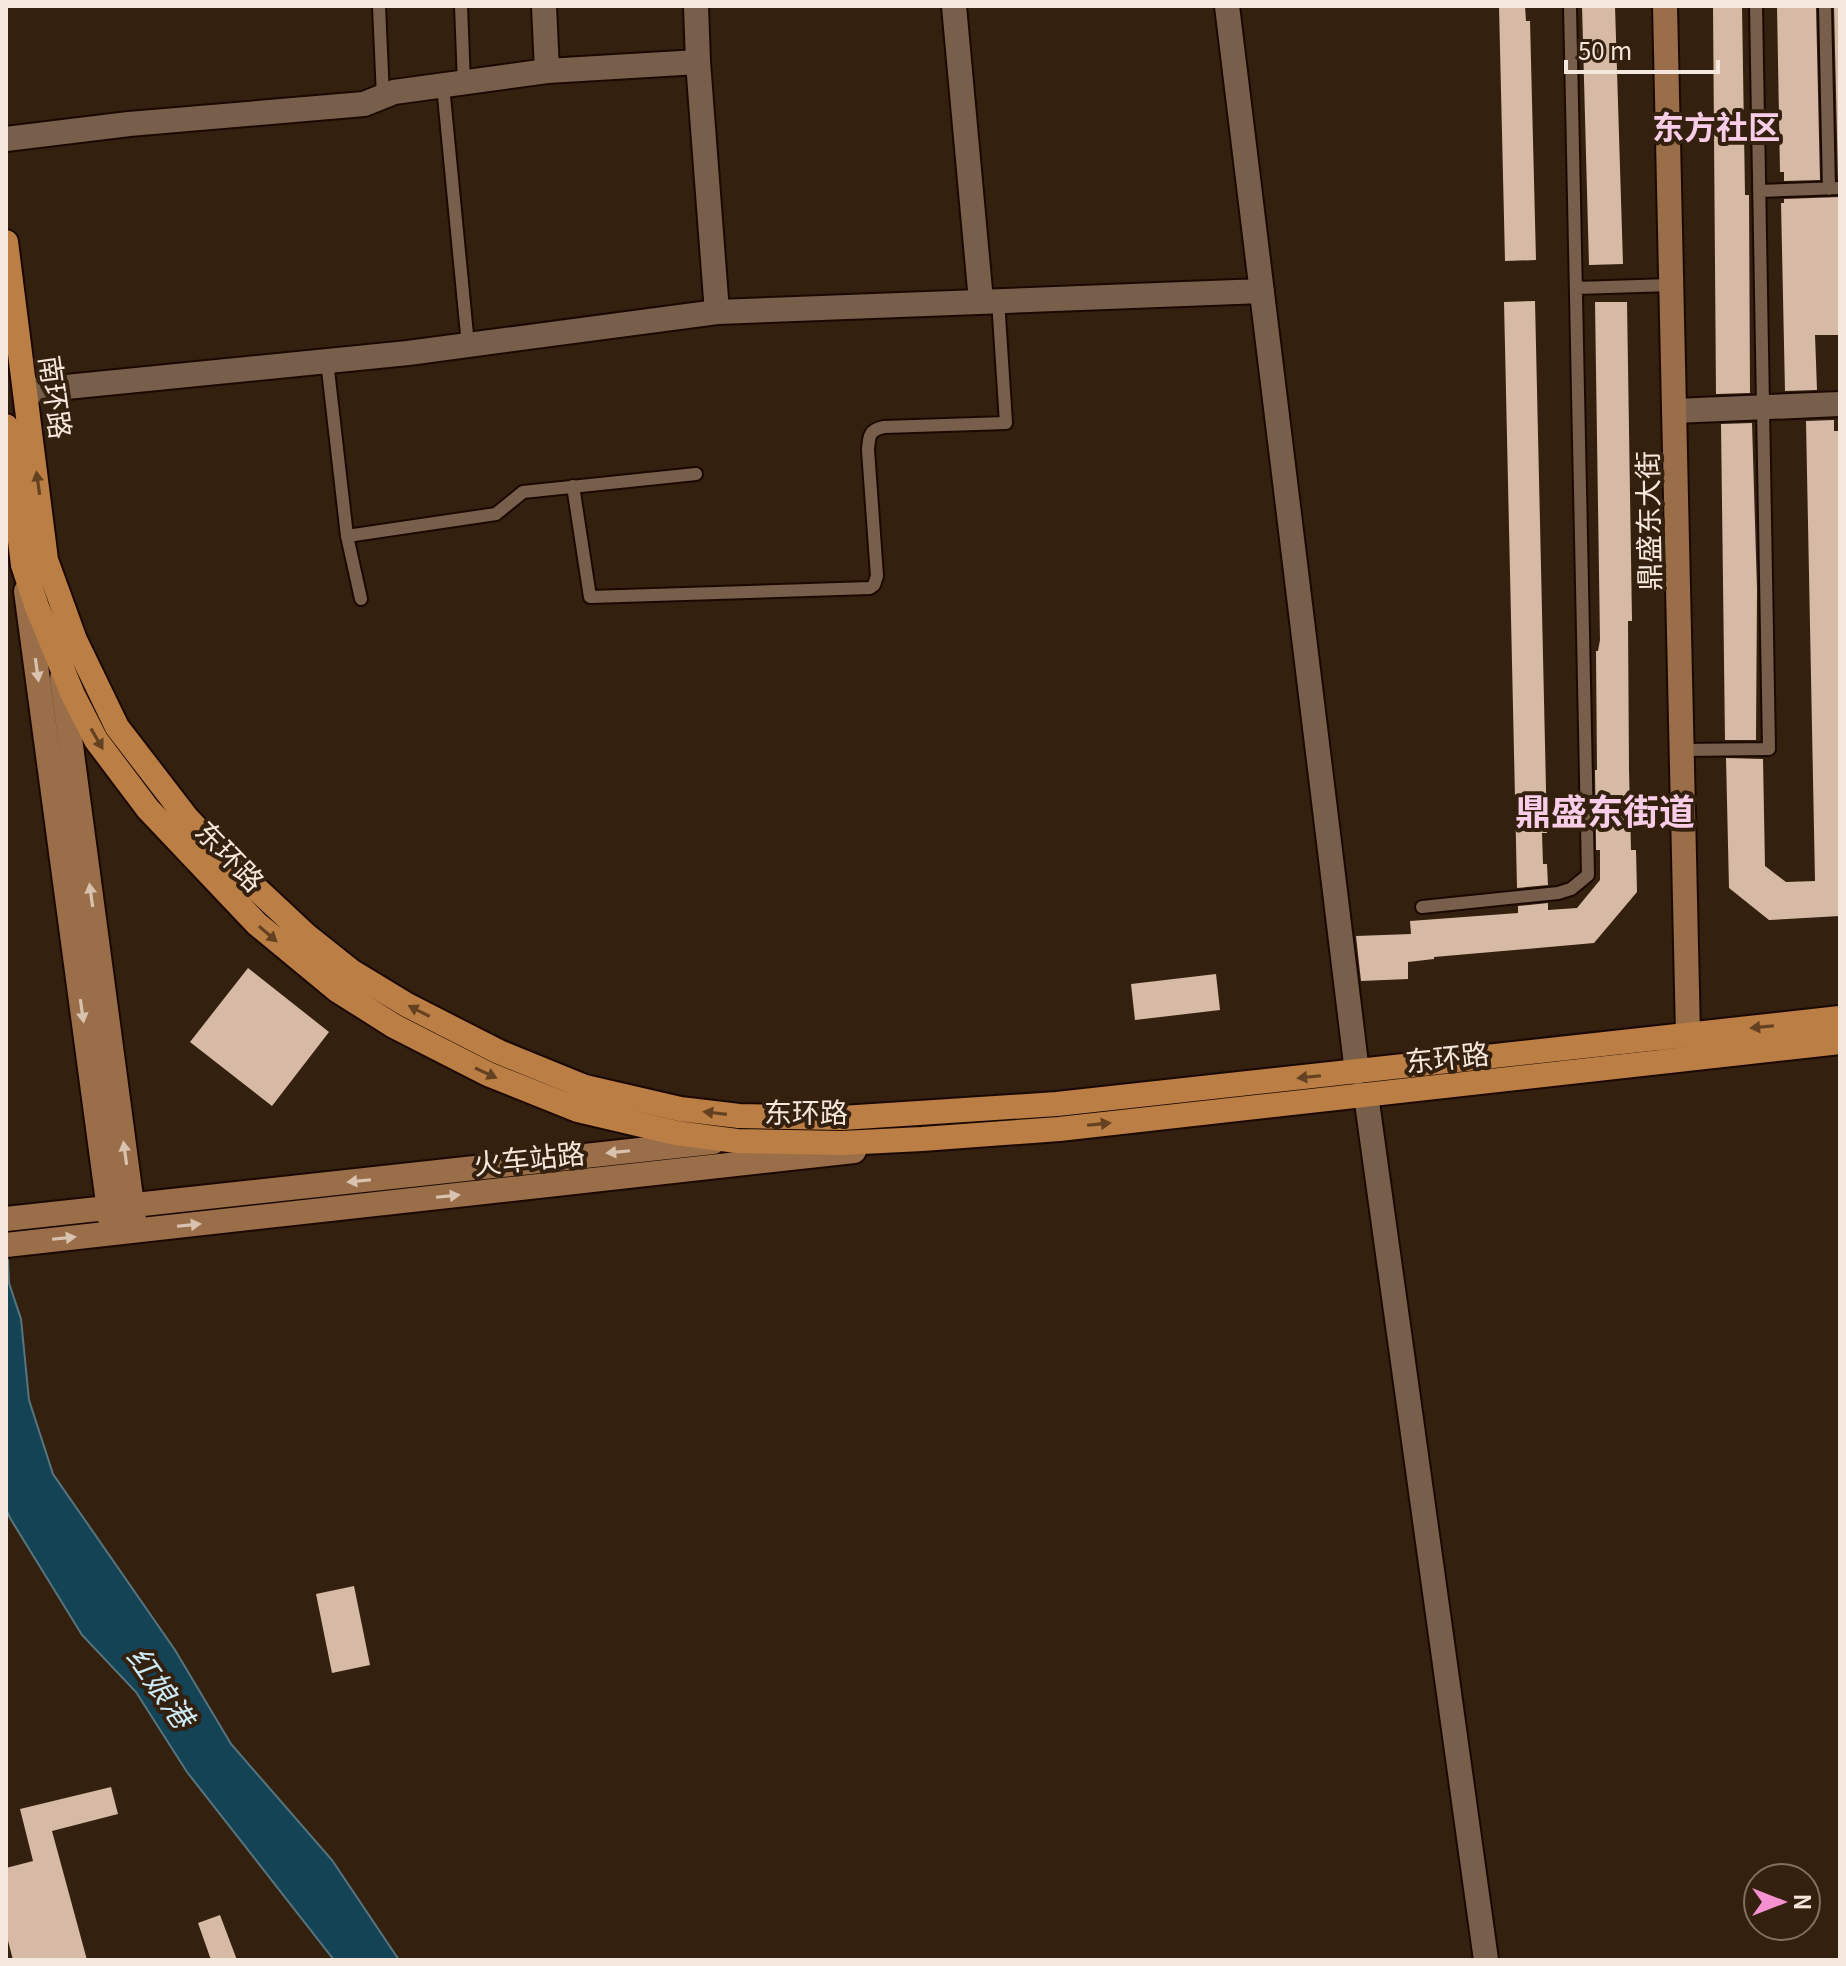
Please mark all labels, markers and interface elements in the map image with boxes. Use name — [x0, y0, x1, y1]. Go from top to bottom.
scale bar — [1566, 24, 1718, 74]
text: 50 m — [1578, 32, 1632, 67]
district label: 东方社区 — [1652, 102, 1780, 148]
street label: 南环路 — [31, 353, 83, 441]
street label: 鼎盛东大街 — [1626, 451, 1668, 591]
one-way arrow — [31, 470, 44, 495]
one-way arrow — [31, 658, 44, 683]
one-way arrow — [90, 728, 104, 751]
district label: 鼎盛东街道 — [1515, 783, 1695, 835]
street label: 东环路 — [187, 811, 275, 899]
one-way arrow — [84, 883, 97, 908]
one-way arrow — [258, 925, 278, 942]
one-way arrow — [76, 999, 89, 1024]
one-way arrow — [408, 1005, 430, 1019]
one-way arrow — [1750, 1020, 1775, 1033]
street label: 东环路 — [1403, 1032, 1491, 1080]
one-way arrow — [475, 1066, 498, 1080]
one-way arrow — [1296, 1070, 1321, 1083]
street label: 东环路 — [764, 1091, 848, 1131]
one-way arrow — [703, 1107, 728, 1120]
one-way arrow — [1087, 1118, 1112, 1131]
street label: 火车站路 — [471, 1131, 587, 1183]
one-way arrow — [118, 1140, 131, 1165]
one-way arrow — [605, 1146, 630, 1159]
one-way arrow — [346, 1175, 371, 1188]
one-way arrow — [436, 1189, 461, 1202]
one-way arrow — [177, 1218, 202, 1231]
one-way arrow — [52, 1232, 77, 1245]
water label: 红娘港 — [118, 1637, 208, 1739]
north arrow — [1742, 1862, 1822, 1942]
text: N — [1788, 1894, 1820, 1910]

